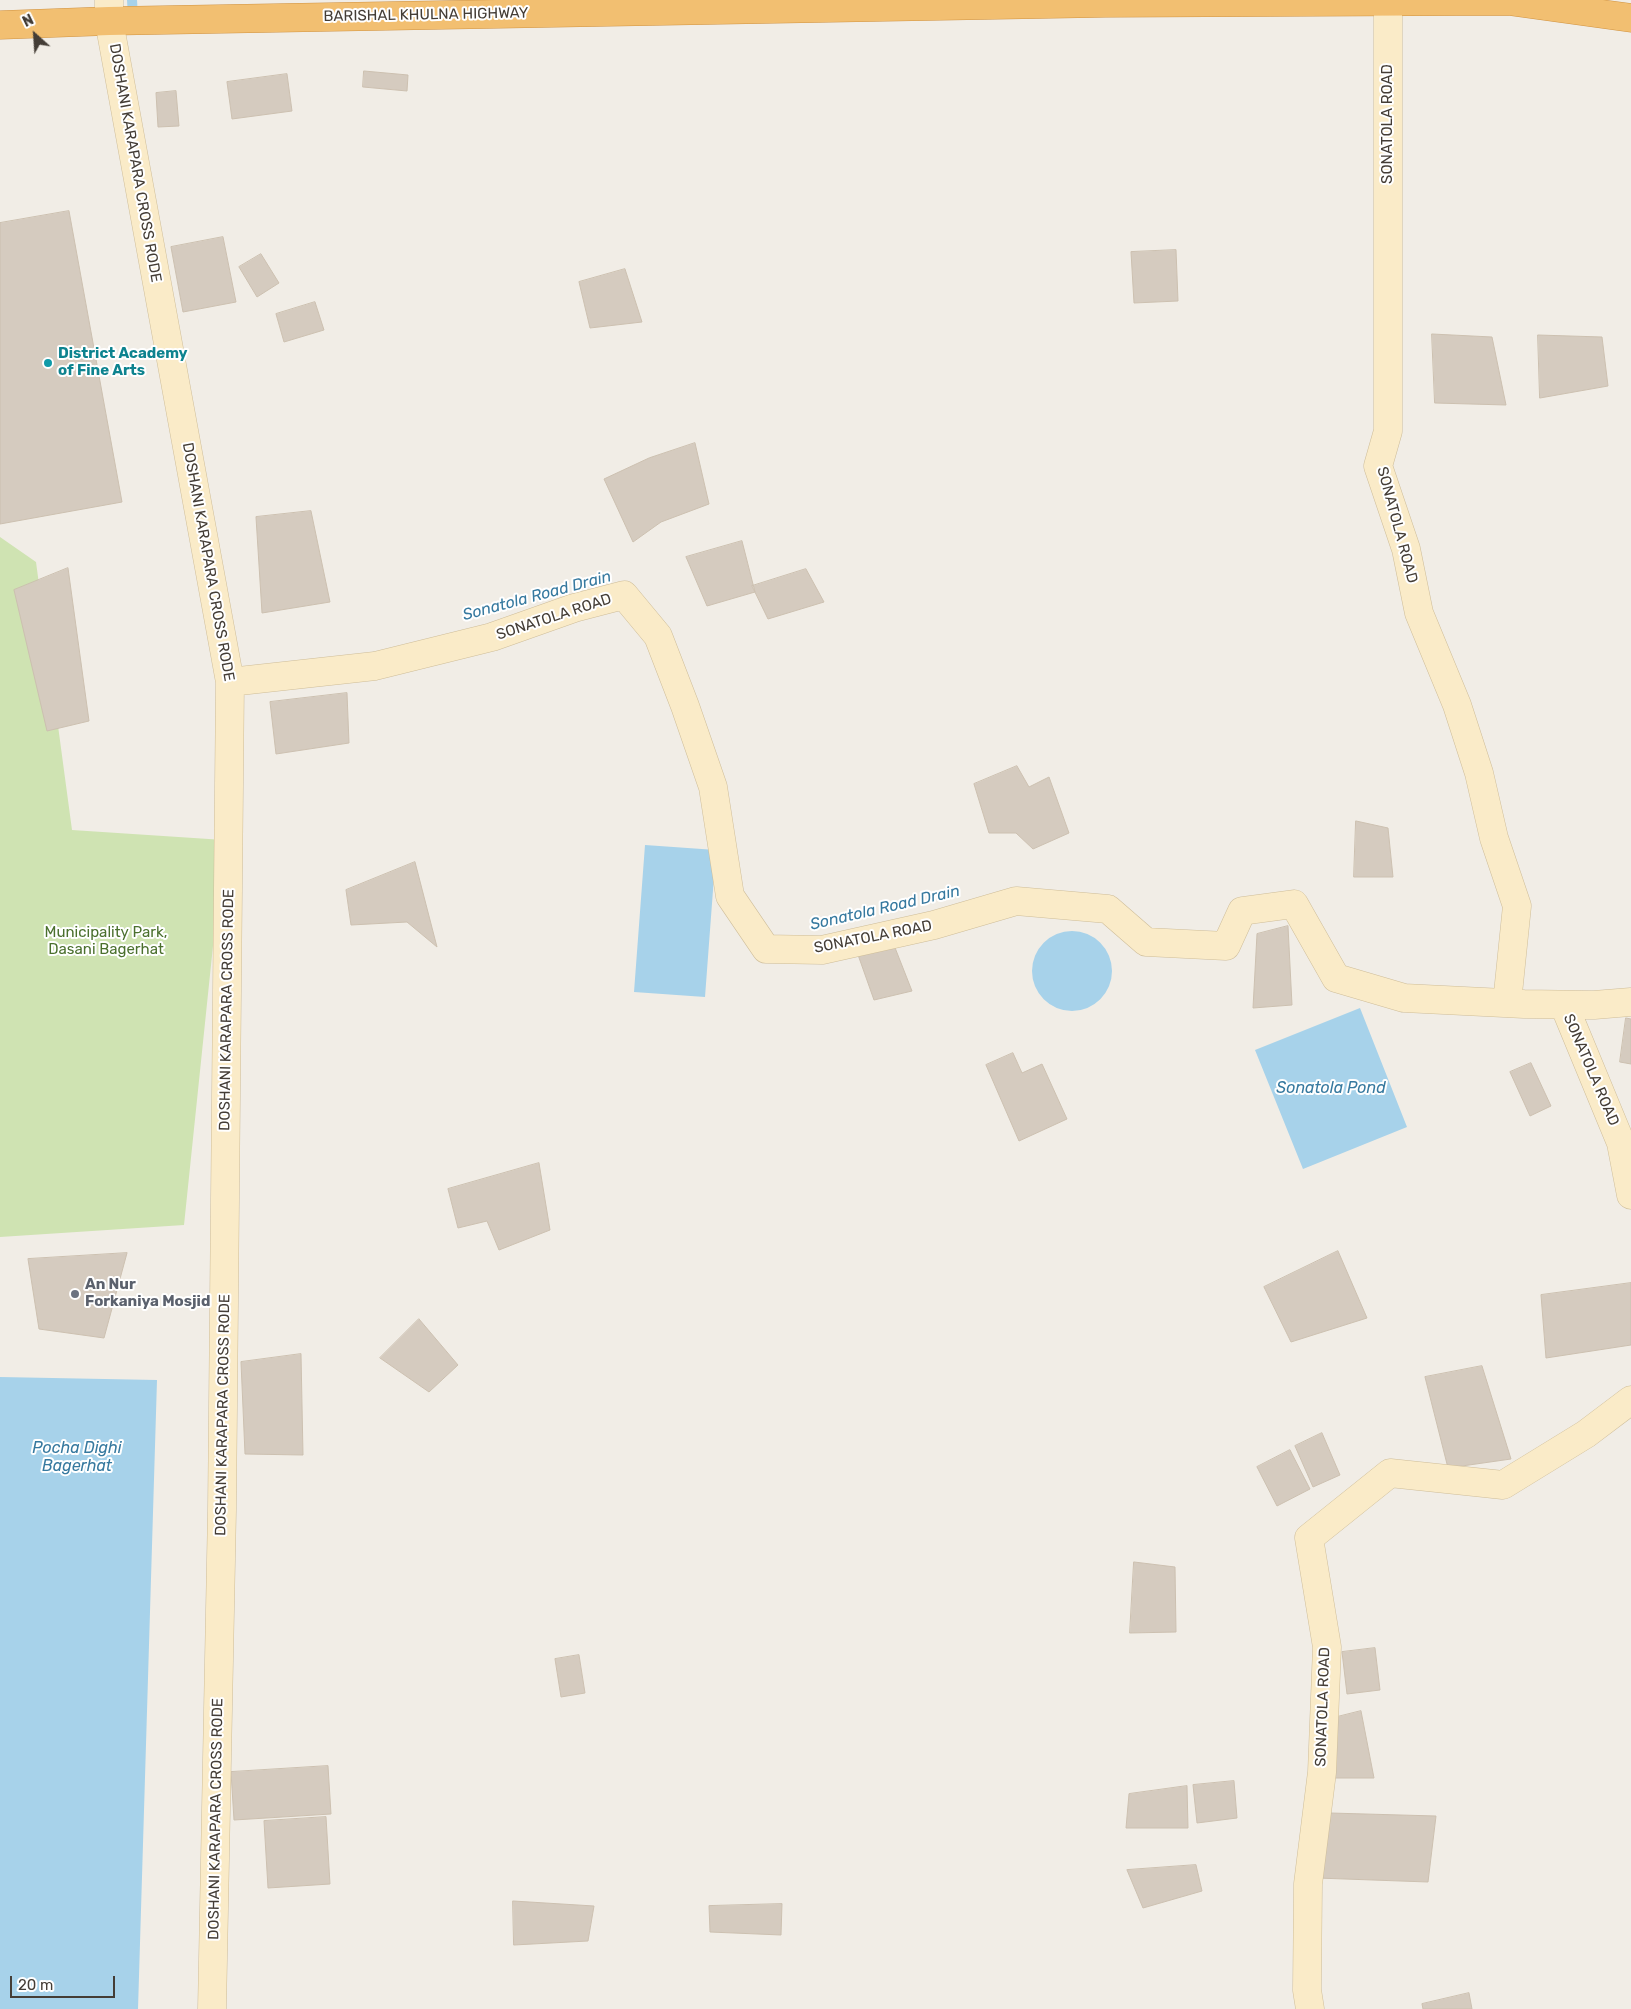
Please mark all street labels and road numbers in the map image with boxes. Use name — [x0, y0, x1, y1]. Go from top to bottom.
street label: BARISHAL KHULNA HIGHWAY — [323, 4, 529, 26]
street label: DOSHANI KARAPARA CROSS RODE — [105, 42, 165, 284]
street label: SONATOLA ROAD — [1379, 64, 1397, 184]
street label: DOSHANI KARAPARA CROSS RODE — [178, 441, 238, 683]
street label: SONATOLA ROAD — [1373, 465, 1421, 585]
street label: SONATOLA ROAD — [494, 590, 614, 644]
street label: DOSHANI KARAPARA CROSS RODE — [216, 889, 238, 1131]
street label: SONATOLA ROAD — [812, 917, 934, 957]
street label: SONATOLA ROAD — [1559, 1011, 1623, 1129]
street label: DOSHANI KARAPARA CROSS RODE — [212, 1294, 234, 1536]
street label: SONATOLA ROAD — [1312, 1647, 1334, 1767]
street label: DOSHANI KARAPARA CROSS RODE — [205, 1698, 227, 1940]

